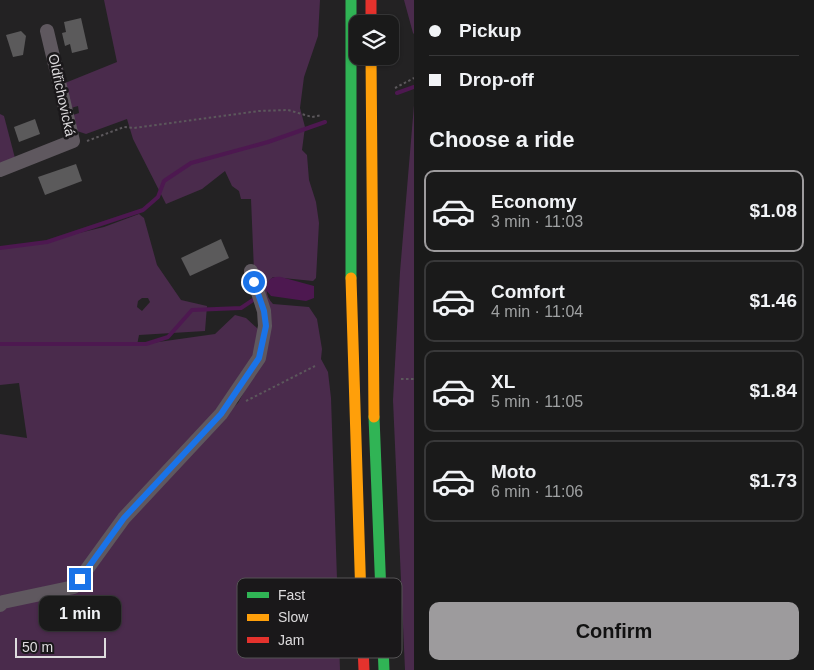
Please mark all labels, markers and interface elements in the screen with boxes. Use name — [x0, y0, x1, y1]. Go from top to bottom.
map controls — [349, 15, 399, 65]
button: layers — [349, 15, 399, 65]
text: Pickup — [459, 20, 521, 41]
street label: Oldřichovická — [45, 52, 79, 138]
text: Drop-off — [459, 69, 534, 90]
text: Choose a ride — [429, 127, 574, 152]
icon: car — [431, 189, 476, 234]
text: Economy — [491, 191, 577, 212]
text: $1.08 — [749, 200, 797, 221]
text: 3 min · 11:03 — [491, 213, 583, 230]
route start — [243, 271, 265, 293]
icon: car — [431, 279, 476, 324]
text: Comfort — [491, 281, 565, 302]
text: $1.46 — [749, 290, 797, 311]
text: 4 min · 11:04 — [491, 303, 583, 320]
icon: car — [431, 369, 476, 414]
text: XL — [491, 371, 515, 392]
text: $1.84 — [749, 380, 797, 401]
text: 5 min · 11:05 — [491, 393, 583, 410]
icon: car — [431, 459, 476, 504]
text: Moto — [491, 461, 536, 482]
text: $1.73 — [749, 470, 797, 491]
text: 6 min · 11:06 — [491, 483, 583, 500]
route end — [69, 568, 91, 590]
legend — [237, 578, 402, 658]
text: Fast — [278, 587, 305, 603]
callout: 1 min — [39, 596, 121, 632]
button: Confirm — [429, 602, 799, 660]
text: 1 min — [59, 605, 101, 622]
text: Slow — [278, 609, 309, 625]
text: Jam — [278, 632, 304, 648]
scale bar — [15, 635, 106, 658]
text: 50 m — [22, 639, 53, 655]

